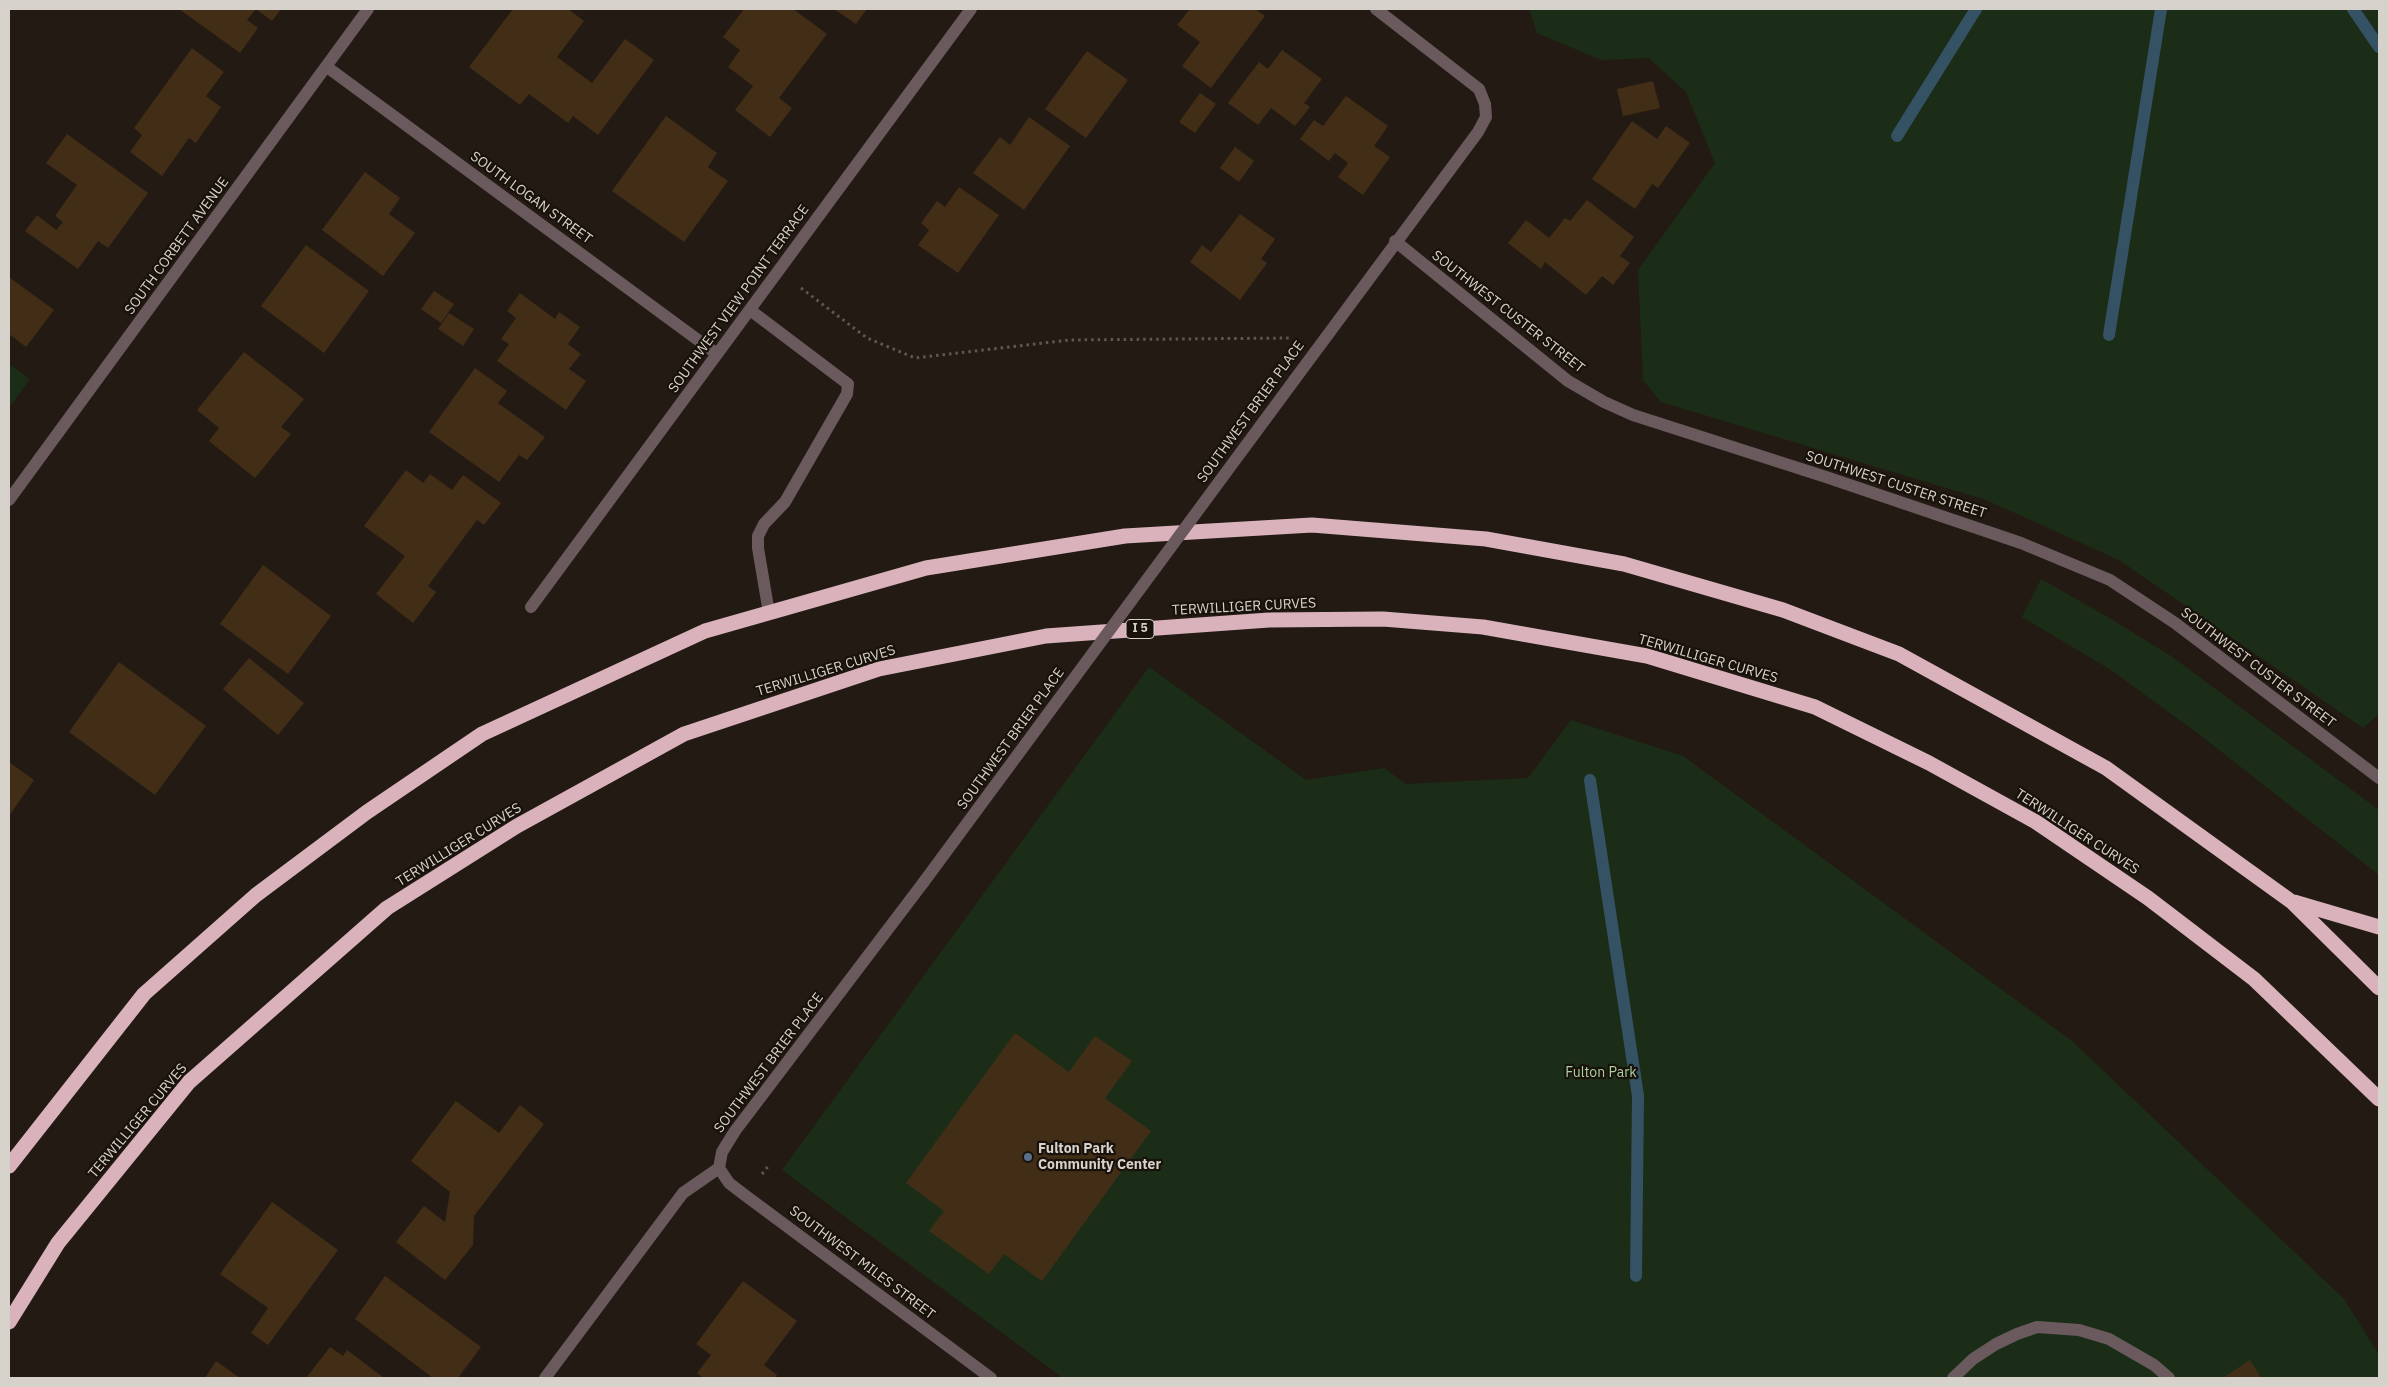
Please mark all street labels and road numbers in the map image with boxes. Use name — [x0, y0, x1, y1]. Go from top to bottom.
street label: SOUTH LOGAN STREET — [467, 148, 595, 248]
street label: SOUTH CORBETT AVENUE — [122, 174, 232, 318]
street label: SOUTHWEST VIEW POINT TERRACE — [665, 202, 813, 396]
street label: SOUTHWEST CUSTER STREET — [1428, 247, 1588, 377]
street label: SOUTHWEST BRIER PLACE — [1194, 338, 1308, 486]
street label: SOUTHWEST CUSTER STREET — [1803, 448, 1989, 522]
street label: TERWILLIGER CURVES — [1171, 595, 1317, 619]
street label: SOUTHWEST CUSTER STREET — [2177, 604, 2339, 732]
road number: I 5 — [1126, 620, 1154, 638]
street label: TERWILLIGER CURVES — [1636, 631, 1780, 687]
street label: TERWILLIGER CURVES — [754, 642, 898, 700]
street label: SOUTHWEST BRIER PLACE — [954, 665, 1068, 813]
street label: TERWILLIGER CURVES — [2012, 786, 2142, 878]
street label: TERWILLIGER CURVES — [393, 800, 525, 890]
street label: SOUTHWEST BRIER PLACE — [711, 990, 827, 1136]
street label: TERWILLIGER CURVES — [85, 1060, 191, 1182]
street label: SOUTHWEST MILES STREET — [786, 1203, 938, 1323]

